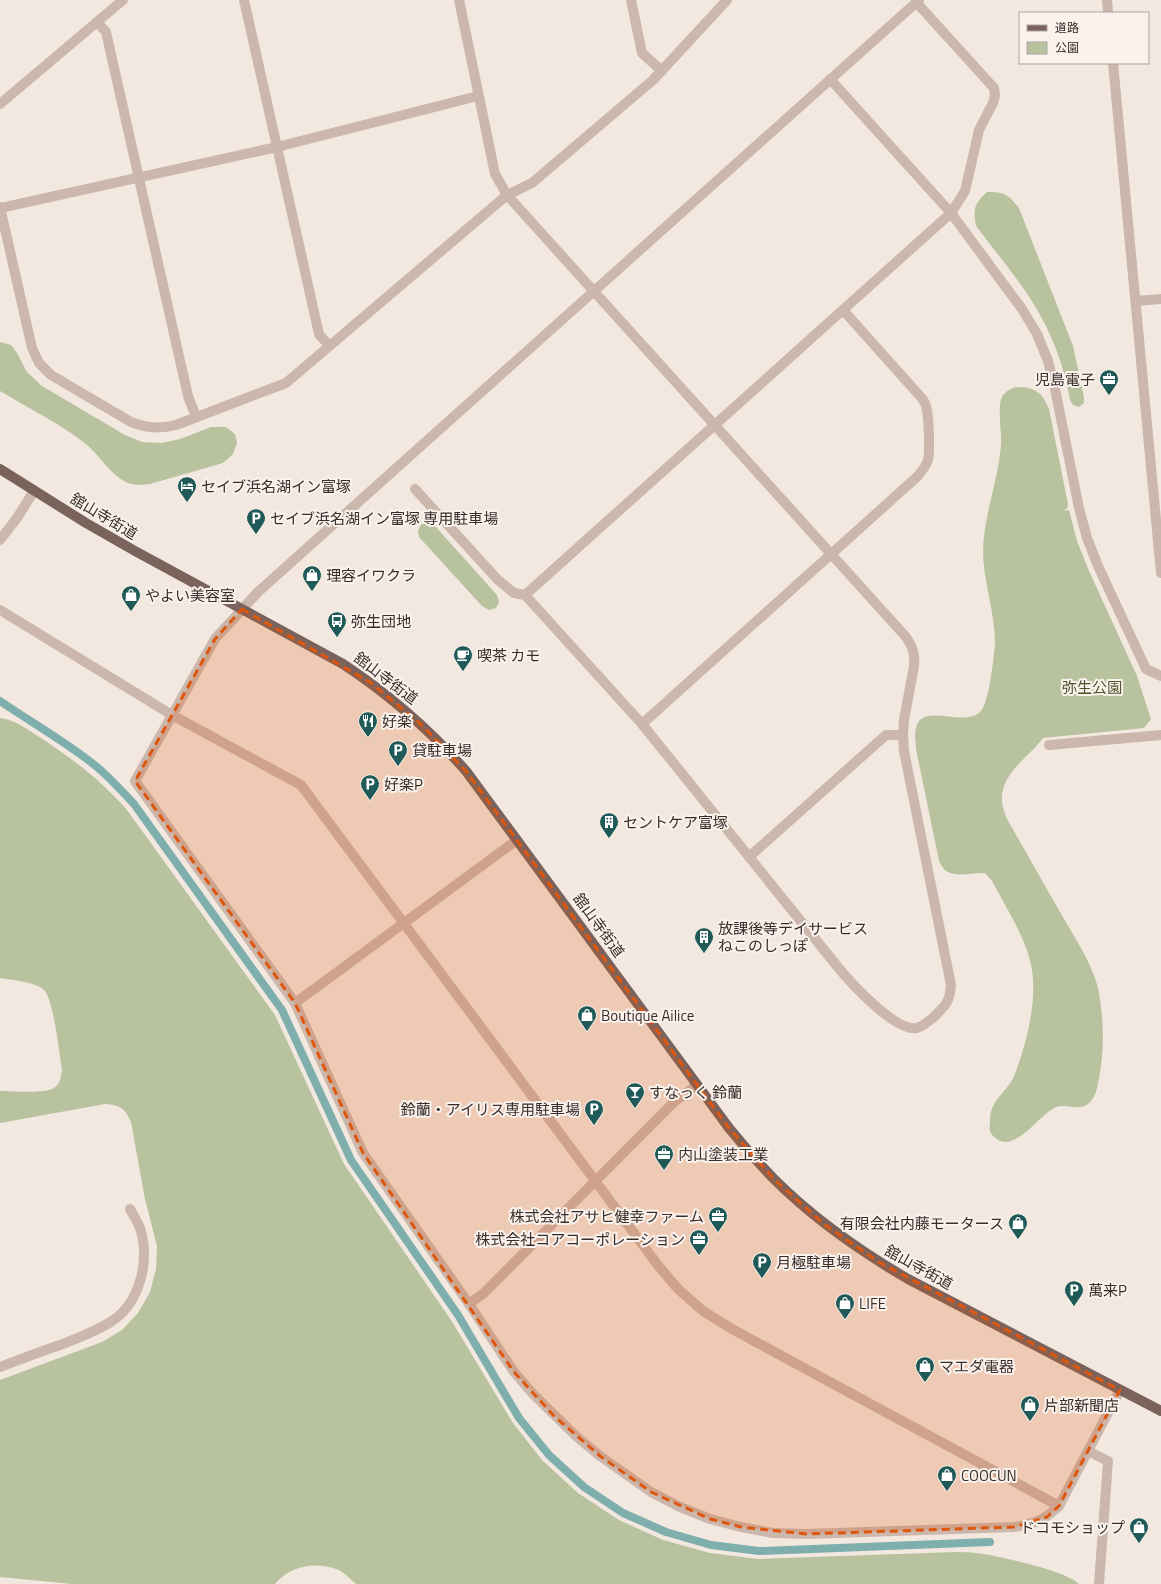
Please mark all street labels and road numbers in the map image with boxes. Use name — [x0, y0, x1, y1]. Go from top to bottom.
street label: 舘山寺街道 — [66, 487, 142, 545]
street label: 舘山寺街道 — [349, 646, 423, 710]
street label: 舘山寺街道 — [568, 888, 630, 962]
street label: 舘山寺街道 — [881, 1239, 957, 1295]

